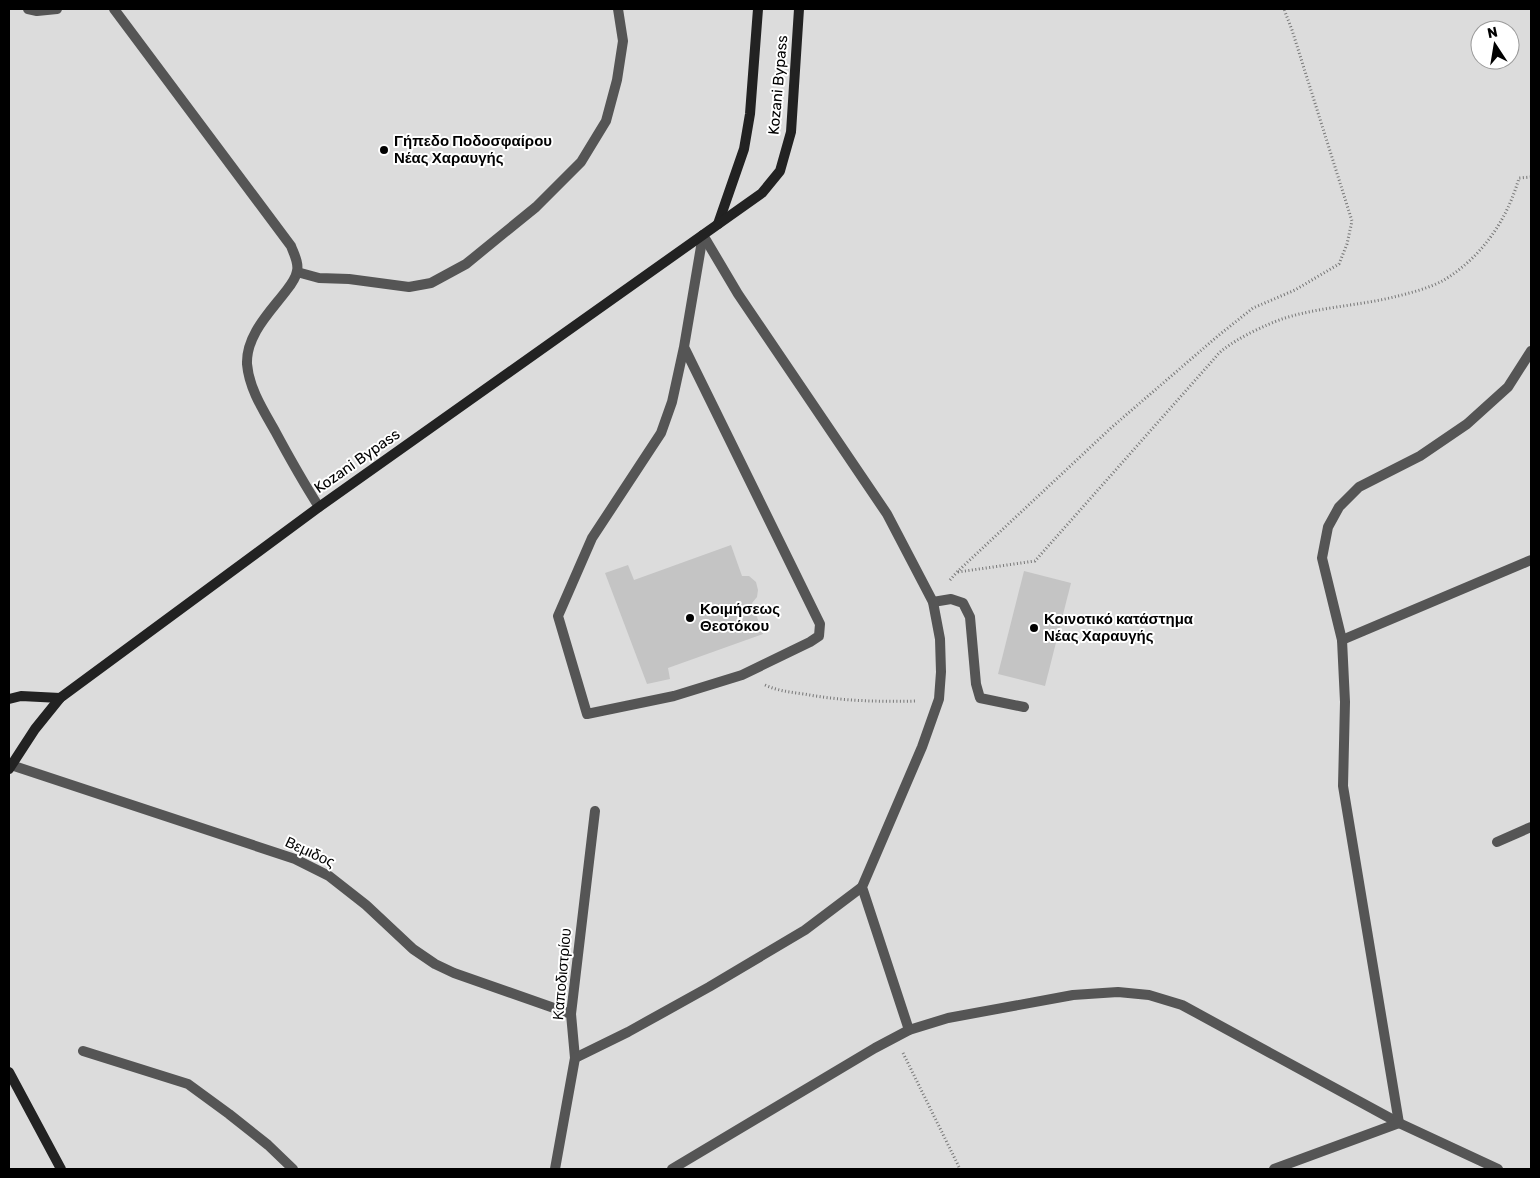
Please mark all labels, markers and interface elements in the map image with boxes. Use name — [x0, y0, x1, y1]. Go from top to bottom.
north arrow — [1470, 20, 1520, 70]
text: N — [1486, 23, 1499, 42]
street label: Kozani Bypass — [765, 34, 791, 136]
place label: Γήπεδο Ποδοσφαίρου Νέας Χαραυγής — [394, 132, 552, 167]
marker: Γήπεδο Ποδοσφαίρου Νέας Χαραυγής — [378, 144, 390, 156]
street label: Kozani Bypass — [311, 425, 403, 497]
place label: Κοιμήσεως Θεοτόκου — [700, 600, 780, 635]
place label: Κοινοτικό κατάστημα Νέας Χαραυγής — [1044, 610, 1194, 645]
marker: Κοιμήσεως Θεοτόκου — [684, 612, 696, 624]
marker: Κοινοτικό κατάστημα Νέας Χαραυγής — [1028, 622, 1040, 634]
street label: Βεμιδος — [282, 833, 338, 871]
street label: Καποδιστρίου — [549, 927, 575, 1021]

